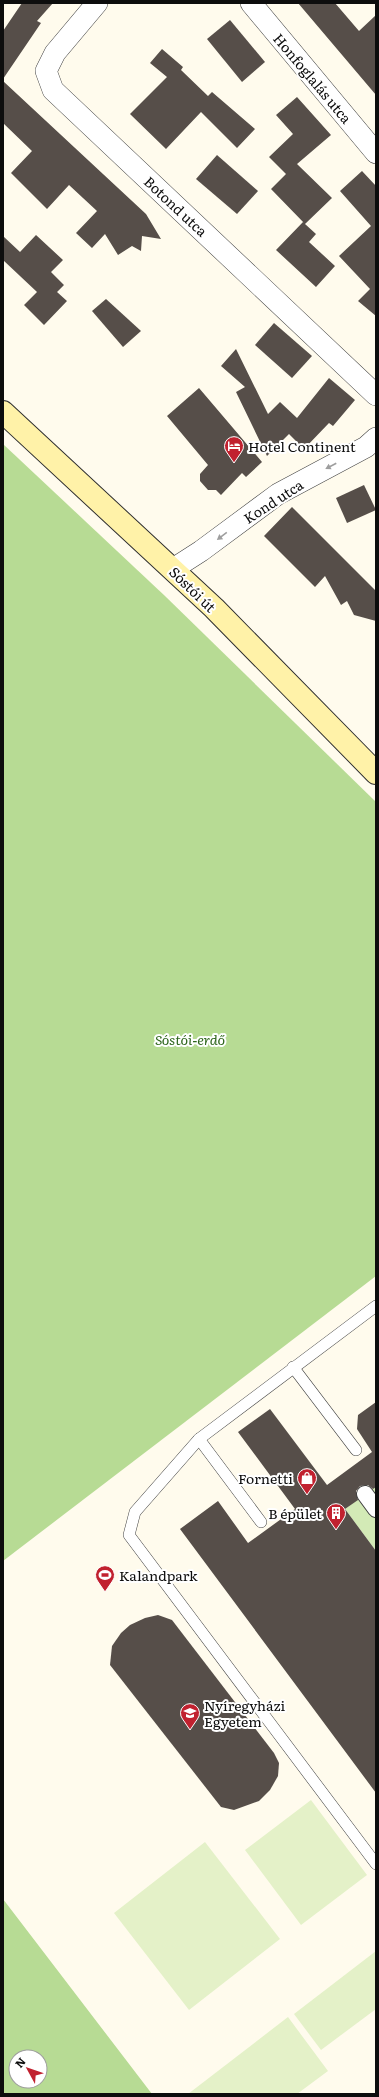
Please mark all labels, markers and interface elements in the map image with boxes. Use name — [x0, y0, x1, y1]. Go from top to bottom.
street label: Honfoglalás utca — [269, 29, 357, 128]
street label: Botond utca — [140, 171, 212, 241]
hotel icon: Hotel Continent — [223, 435, 245, 463]
place label: Hotel Continent — [248, 436, 356, 456]
one-way arrow — [325, 462, 337, 469]
street label: Kond utca — [239, 474, 307, 528]
one-way arrow — [217, 532, 227, 540]
street label: Sóstói út — [165, 562, 221, 617]
park label: Sóstói-erdő — [155, 1029, 226, 1049]
shop icon: Fornetti — [296, 1467, 318, 1495]
place label: Fornetti — [238, 1468, 293, 1488]
building icon: B épület — [325, 1502, 347, 1530]
place label: B épület — [268, 1503, 322, 1523]
sports icon: Kalandpark — [94, 1564, 116, 1592]
place label: Kalandpark — [119, 1565, 198, 1585]
place label: Nyíregyházi Egyetem — [204, 1695, 285, 1731]
school or university icon: Nyíregyházi Egyetem — [179, 1702, 201, 1730]
north arrow — [8, 2049, 48, 2089]
text: N — [10, 2053, 29, 2071]

